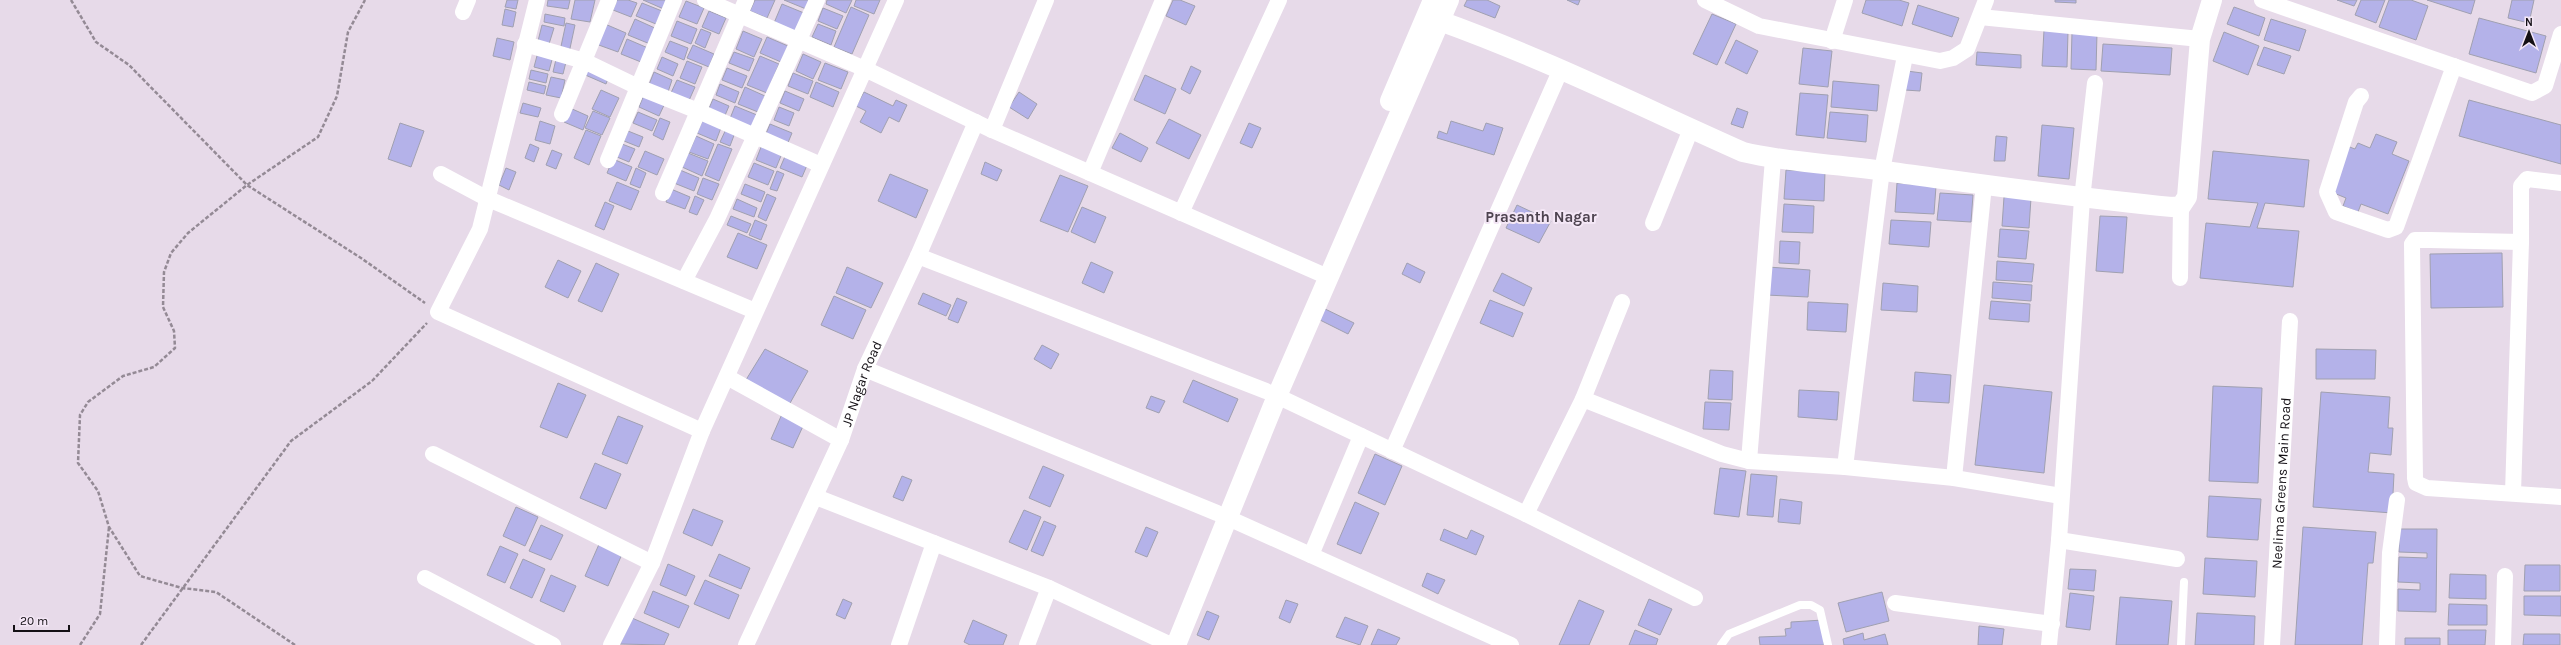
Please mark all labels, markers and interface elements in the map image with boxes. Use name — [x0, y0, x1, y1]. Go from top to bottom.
north arrow — [2509, 12, 2549, 52]
text: N — [2525, 16, 2533, 29]
district label: Prasanth Nagar — [1485, 208, 1597, 226]
street label: JP Nagar Road — [838, 338, 886, 429]
street label: Neelima Greens Main Road — [2268, 397, 2294, 569]
scale bar — [14, 607, 69, 633]
text: 20 m — [20, 614, 48, 628]

